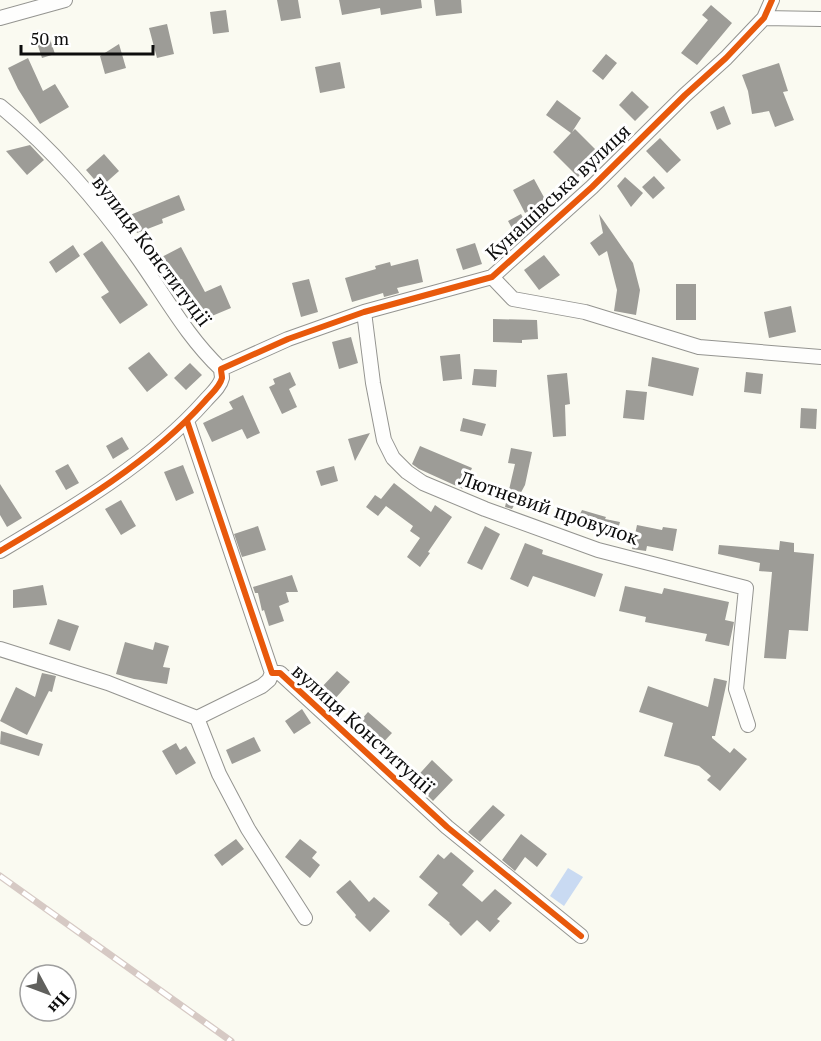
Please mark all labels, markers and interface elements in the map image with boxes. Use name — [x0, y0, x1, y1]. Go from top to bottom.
scale bar — [21, 18, 153, 56]
text: 50 m — [30, 26, 70, 50]
street label: Кунашівська вулиця — [479, 117, 636, 266]
street label: вулиця Конституції — [87, 169, 218, 332]
street label: Лютневий провулок — [455, 464, 643, 551]
street label: вулиця Конституції — [286, 657, 440, 800]
north arrow — [18, 963, 78, 1023]
text: Пн — [43, 987, 75, 1019]

